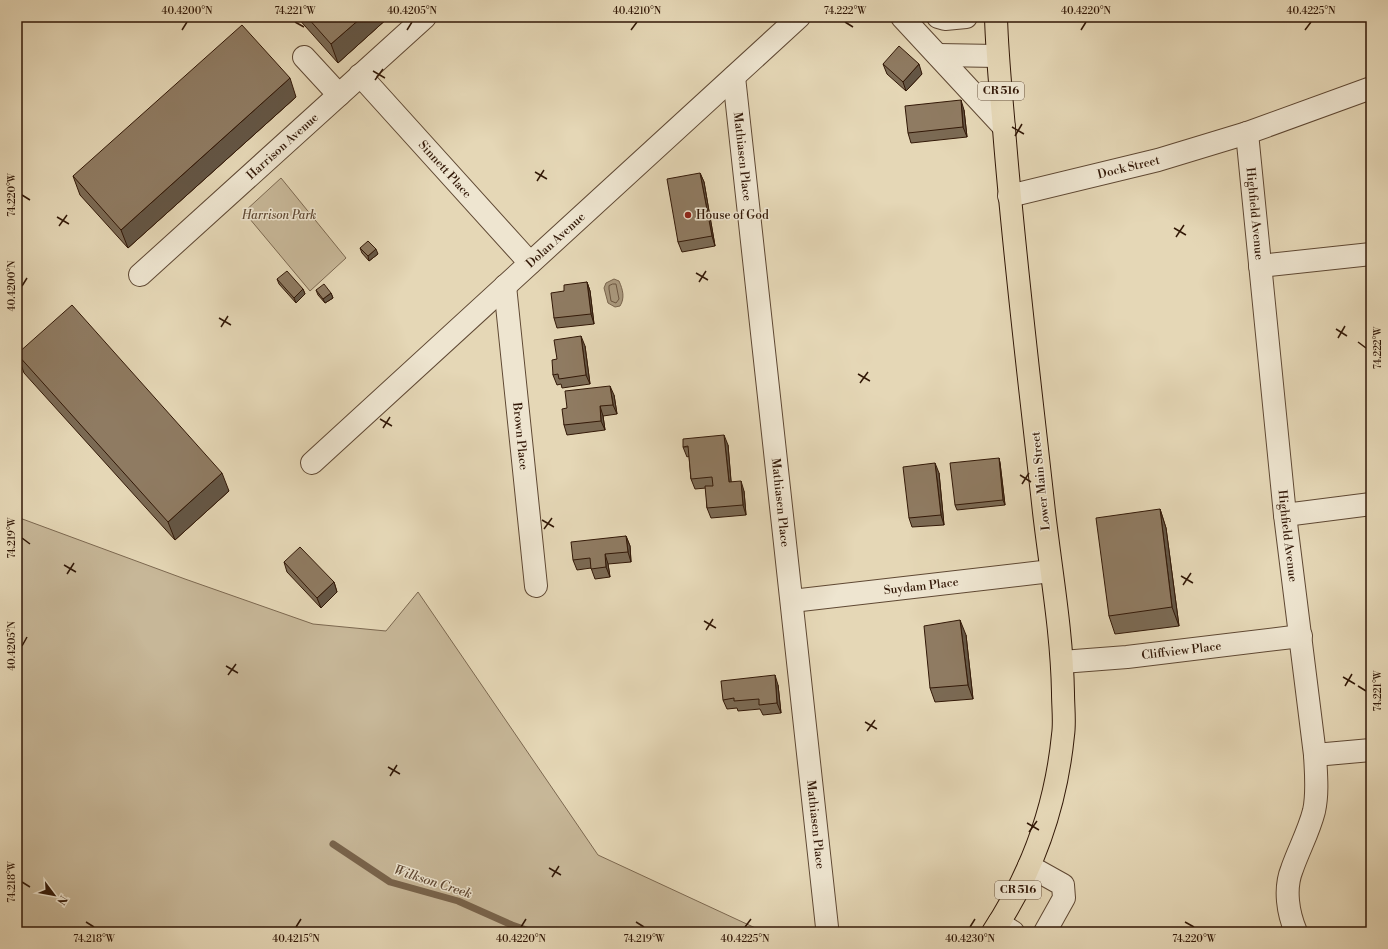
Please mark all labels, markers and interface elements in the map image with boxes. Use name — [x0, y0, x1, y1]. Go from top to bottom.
text: 40.4200°N — [162, 5, 213, 17]
text: 74.221°W — [274, 5, 317, 17]
text: 40.4205°N — [387, 5, 437, 17]
text: 40.4210°N — [613, 5, 662, 17]
text: 74.222°W — [824, 5, 867, 17]
text: 40.4220°N — [1061, 5, 1112, 17]
text: 40.4225°N — [1287, 5, 1336, 17]
road number: CR 516 — [978, 82, 1024, 100]
street label: Harrison Avenue — [243, 110, 321, 183]
street label: Mathiasen Place — [730, 111, 755, 202]
street label: Sinnett Place — [415, 137, 475, 201]
street label: Dock Street — [1096, 152, 1162, 182]
street label: Highfield Avenue — [1243, 167, 1267, 261]
text: 74.220°W — [6, 172, 18, 217]
park label: Harrison Park — [241, 208, 316, 223]
place label: House of God — [696, 208, 769, 223]
street label: Dolan Avenue — [523, 209, 588, 271]
marker: House of God — [683, 210, 693, 220]
text: 40.4200°N — [6, 260, 18, 311]
text: 74.222°W — [1372, 326, 1384, 369]
street label: Brown Place — [509, 401, 531, 471]
street label: Lower Main Street — [1028, 430, 1054, 531]
street label: Mathiasen Place — [768, 457, 793, 548]
street label: Highfield Avenue — [1275, 489, 1301, 583]
text: 74.219°W — [6, 516, 18, 559]
street label: Suydam Place — [883, 574, 959, 598]
text: 40.4205°N — [6, 621, 18, 671]
street label: Cliffview Place — [1141, 638, 1222, 663]
text: 74.221°W — [1372, 669, 1384, 712]
street label: Mathiasen Place — [803, 779, 828, 870]
text: 74.218°W — [6, 860, 18, 903]
water label: Wilkson Creek — [392, 862, 474, 902]
north arrow — [34, 875, 74, 915]
road number: CR 516 — [995, 881, 1041, 899]
text: N — [53, 892, 70, 907]
text: 74.218°W — [73, 933, 116, 945]
text: 40.4215°N — [272, 933, 320, 945]
text: 40.4220°N — [496, 933, 547, 945]
text: 74.219°W — [623, 933, 666, 945]
text: 40.4225°N — [721, 933, 770, 945]
text: 40.4230°N — [945, 933, 995, 945]
text: 74.220°W — [1172, 933, 1217, 945]

